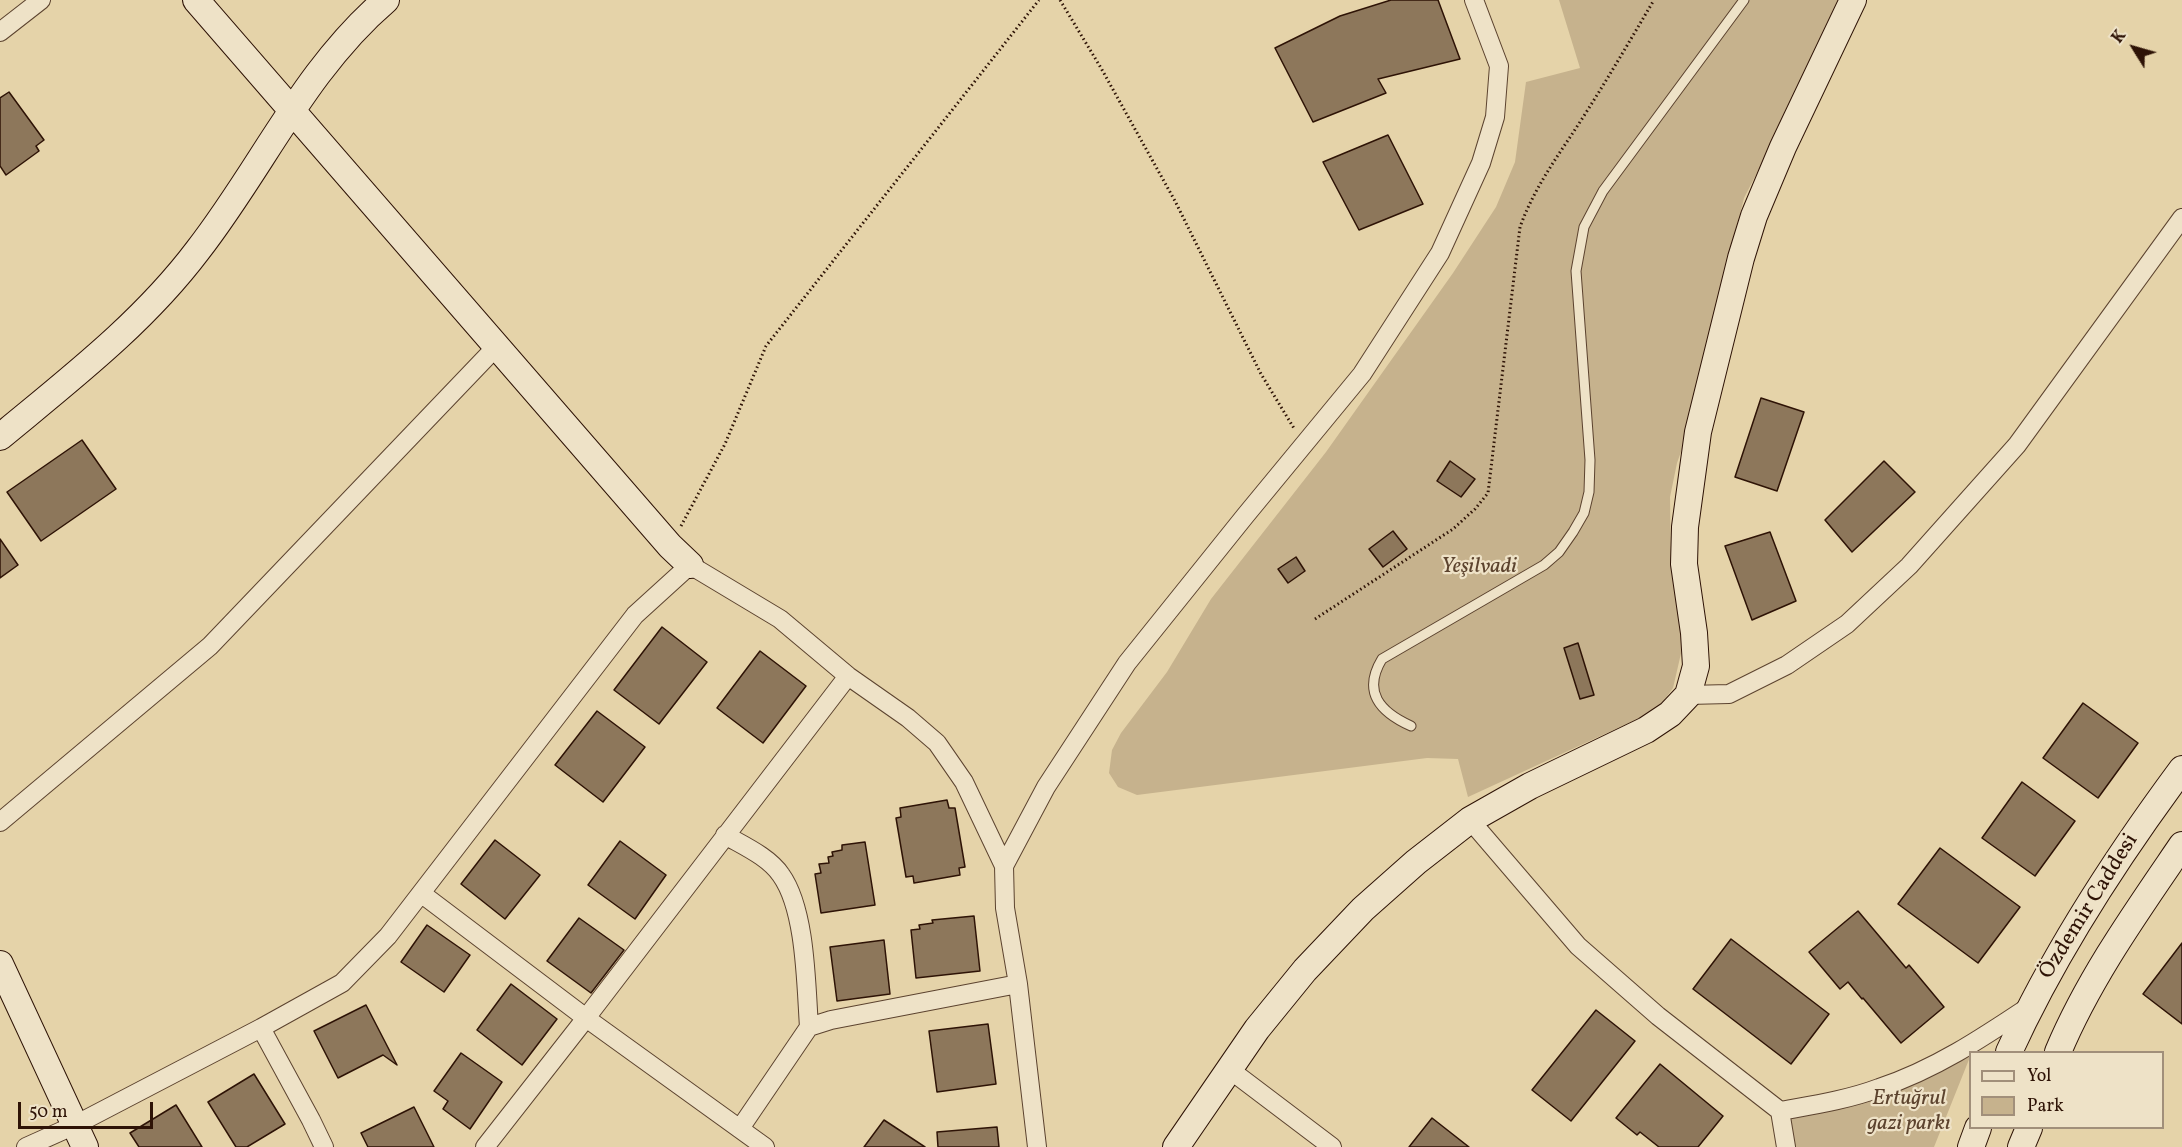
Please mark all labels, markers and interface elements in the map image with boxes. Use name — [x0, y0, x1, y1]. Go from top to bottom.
north arrow — [2104, 18, 2164, 78]
text: K — [2107, 26, 2132, 48]
park label: Yeşilvadi — [1441, 555, 1517, 581]
street label: Özdemir Caddesi — [2035, 830, 2145, 984]
legend — [1969, 1051, 2164, 1129]
text: Yol — [2027, 1064, 2052, 1089]
park label: Ertuğrul gazi parkı — [1868, 1087, 1950, 1138]
scale bar — [21, 1090, 156, 1128]
text: Park — [2027, 1094, 2064, 1119]
text: 50 m — [29, 1100, 68, 1125]

